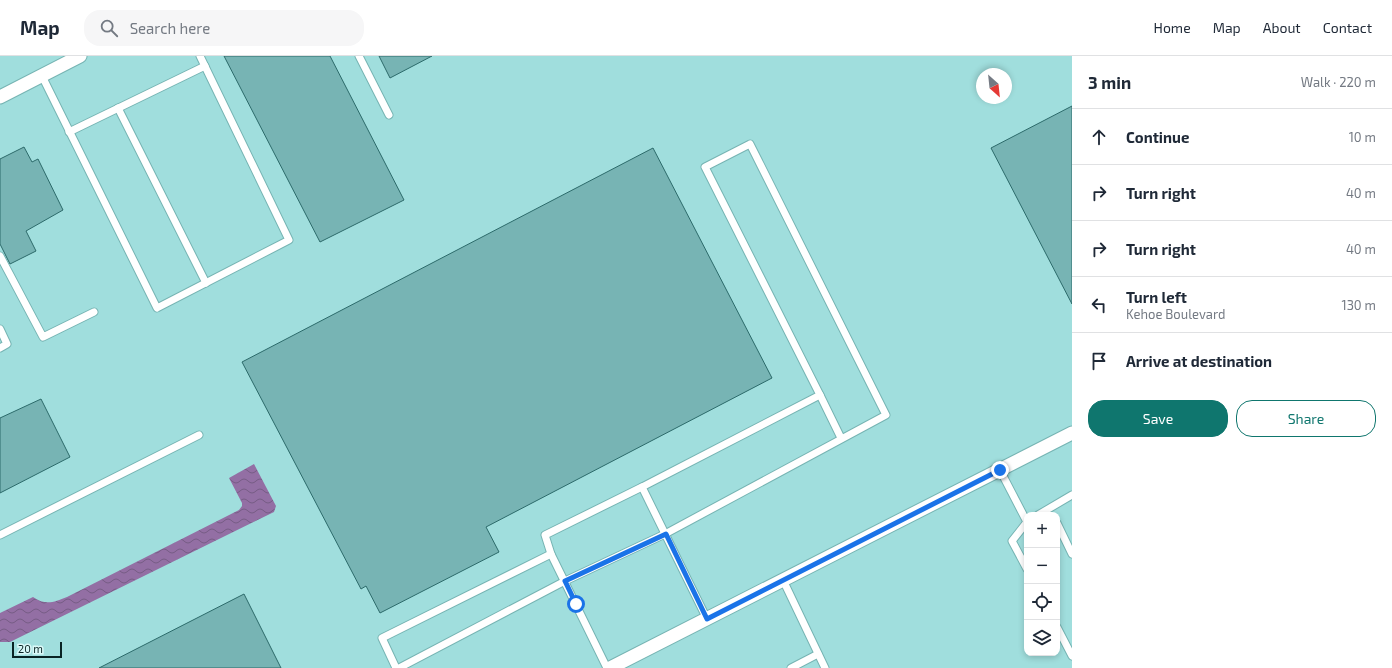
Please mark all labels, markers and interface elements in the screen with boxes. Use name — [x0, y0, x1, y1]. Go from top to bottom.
search box — [84, 10, 364, 46]
text: Map — [20, 16, 60, 39]
icon: search — [98, 17, 120, 39]
text: Search here — [130, 19, 210, 37]
text: Home — [1154, 19, 1191, 36]
text: Map — [1213, 19, 1241, 36]
text: About — [1263, 19, 1301, 36]
text: Contact — [1323, 19, 1372, 36]
north arrow — [976, 68, 1012, 104]
text: 3 min — [1088, 72, 1131, 92]
text: Walk · 220 m — [1301, 74, 1376, 90]
icon: ahead — [1088, 126, 1110, 148]
text: Continue — [1126, 128, 1189, 146]
text: 10 m — [1349, 129, 1376, 145]
icon: right — [1088, 182, 1110, 204]
text: Turn right — [1126, 184, 1196, 202]
text: 40 m — [1346, 185, 1376, 201]
icon: right — [1088, 238, 1110, 260]
text: Turn right — [1126, 240, 1196, 258]
text: 40 m — [1346, 241, 1376, 257]
text: Turn left — [1126, 288, 1187, 306]
icon: left — [1088, 294, 1110, 316]
text: 130 m — [1341, 297, 1376, 313]
text: Kehoe Boulevard — [1126, 306, 1225, 322]
icon: arrive — [1088, 350, 1110, 372]
text: Arrive at destination — [1126, 352, 1272, 370]
button: Save — [1088, 400, 1228, 437]
button: Share — [1236, 400, 1376, 437]
route end — [991, 461, 1009, 479]
map controls — [1024, 512, 1060, 656]
button: + — [1024, 512, 1060, 548]
button: − — [1024, 548, 1060, 584]
button: locate — [1024, 584, 1060, 620]
route start — [567, 595, 585, 613]
button: layers — [1024, 620, 1060, 656]
scale bar — [12, 640, 62, 659]
text: 20 m — [18, 642, 43, 655]

